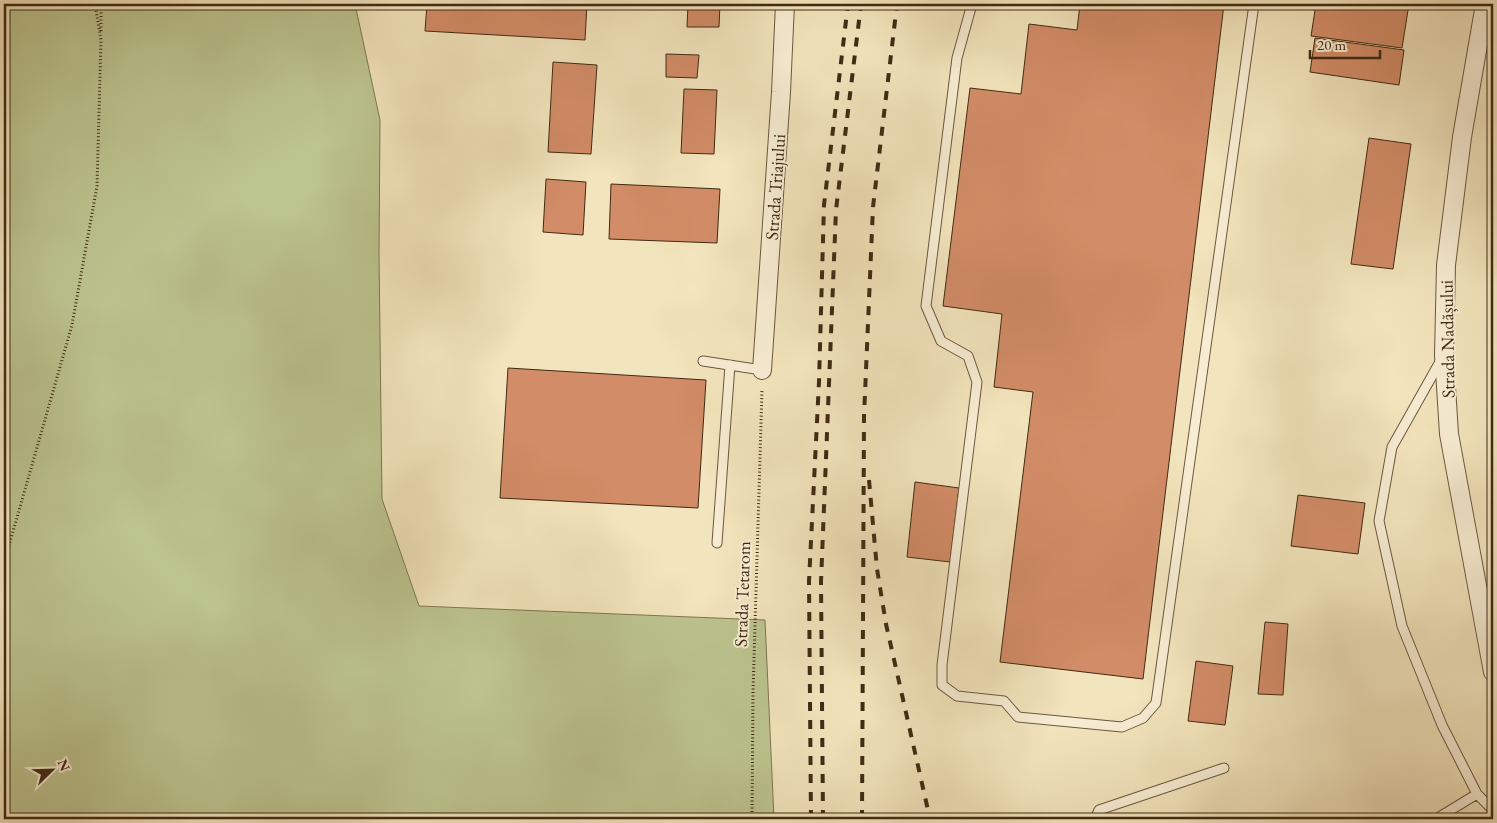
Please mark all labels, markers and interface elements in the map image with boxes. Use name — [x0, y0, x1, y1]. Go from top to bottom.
scale bar — [1310, 28, 1380, 60]
text: 20 m — [1317, 35, 1346, 54]
street label: Strada Triajului — [760, 132, 790, 241]
street label: Strada Nadășului — [1434, 279, 1460, 398]
street label: Strada Tetarom — [729, 541, 755, 647]
north arrow — [28, 746, 78, 796]
text: N — [53, 756, 75, 774]

